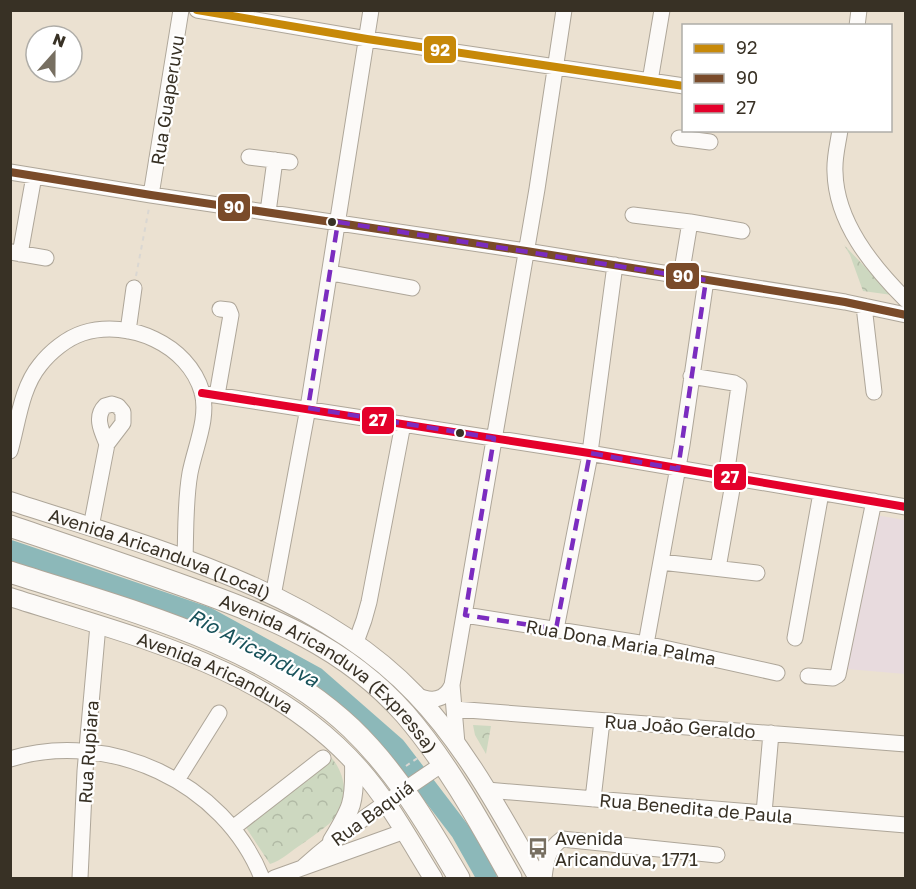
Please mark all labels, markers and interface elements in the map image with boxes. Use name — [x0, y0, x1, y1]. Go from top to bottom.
north arrow — [24, 24, 84, 84]
legend — [682, 24, 892, 132]
text: N — [50, 28, 69, 52]
street label: Rua Guaperuvu — [146, 33, 188, 167]
line badge: 92 — [423, 35, 457, 64]
text: 92 — [736, 36, 757, 58]
text: 92 — [430, 40, 450, 60]
text: 90 — [736, 66, 758, 88]
text: 27 — [736, 96, 756, 118]
line badge: 90 — [217, 193, 251, 222]
text: 90 — [224, 197, 244, 217]
unlabelled marker — [326, 216, 338, 228]
line badge: 90 — [665, 262, 700, 290]
text: 90 — [673, 266, 693, 286]
line badge: 27 — [361, 406, 395, 435]
text: 27 — [369, 410, 388, 430]
unlabelled marker — [454, 427, 466, 439]
line badge: 27 — [713, 463, 747, 491]
text: 27 — [721, 467, 740, 487]
street label: Avenida Aricanduva (Local) — [46, 503, 275, 604]
street label: Avenida Aricanduva (Expressa) — [217, 589, 443, 757]
water label: Rio Aricanduva — [185, 603, 324, 692]
street label: Rua Dona Maria Palma — [524, 614, 718, 670]
street label: Avenida Aricanduva — [134, 627, 297, 718]
street label: Rua Rupiara — [73, 700, 103, 804]
street label: Rua João Geraldo — [604, 710, 756, 742]
street label: Rua Baquiá — [326, 776, 418, 850]
street label: Rua Benedita de Paula — [598, 789, 794, 827]
place label: Avenida Aricanduva, 1771 — [555, 827, 698, 870]
bus stop icon: Avenida Aricanduva, 1771 — [526, 836, 550, 860]

